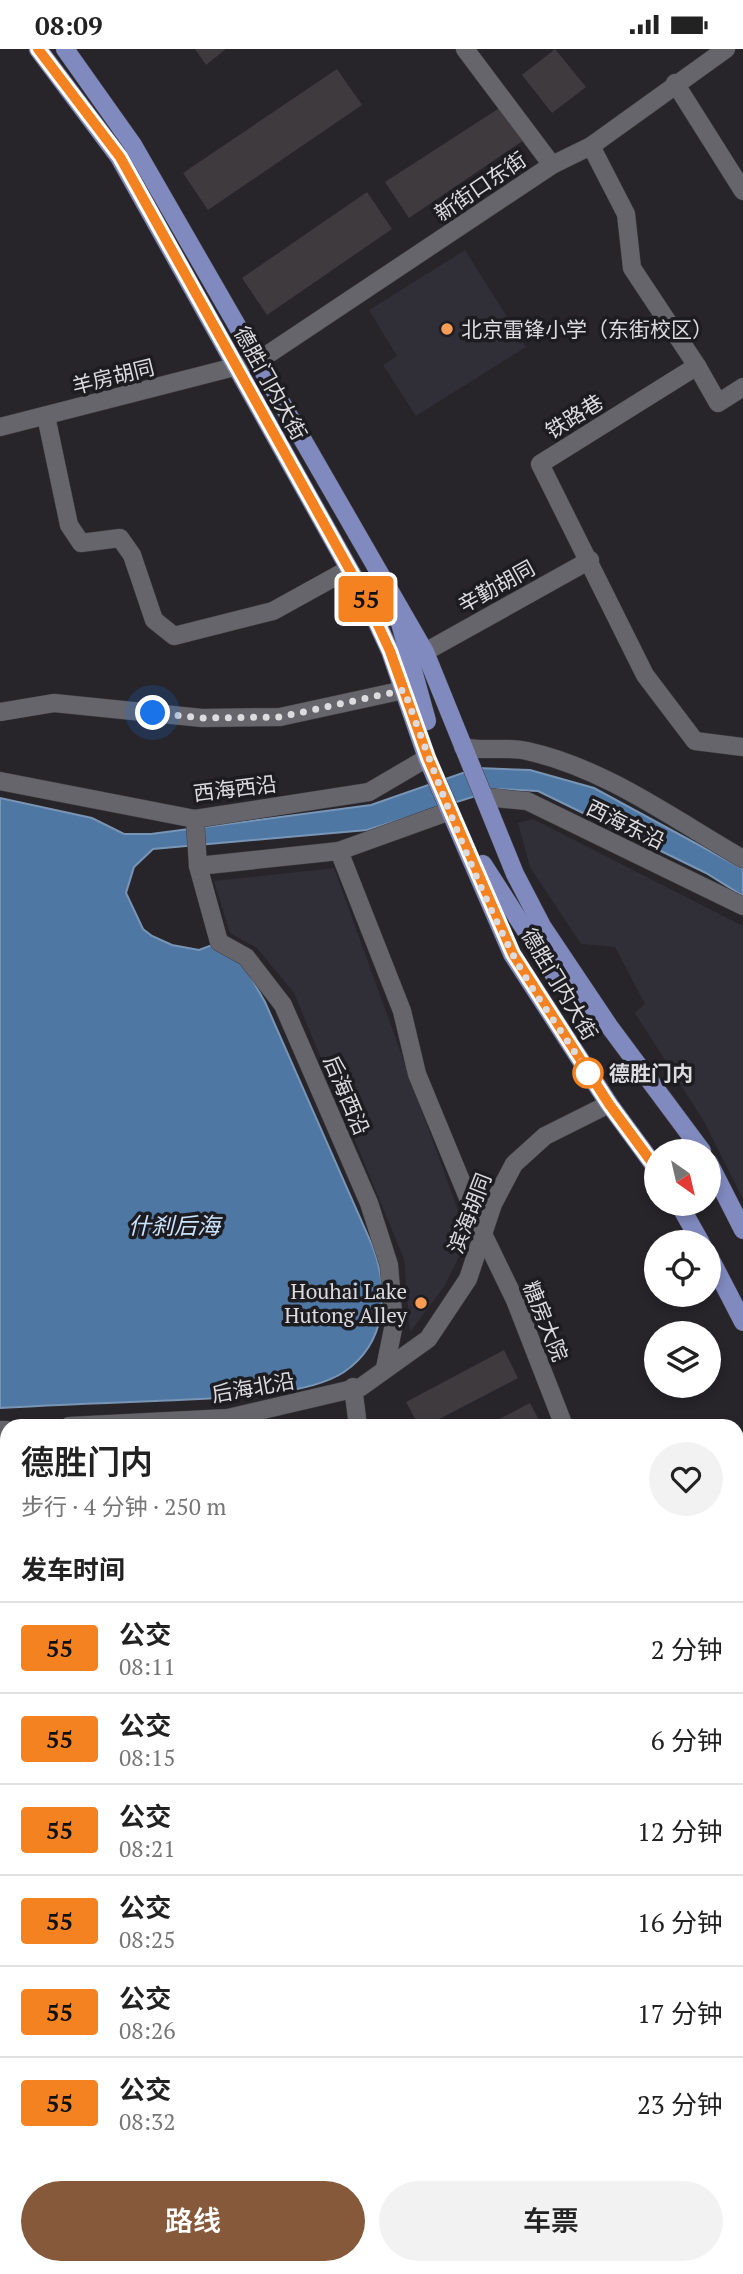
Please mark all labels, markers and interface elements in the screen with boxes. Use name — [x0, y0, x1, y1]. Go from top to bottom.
text: 08:09 — [35, 8, 103, 42]
street label: 新街口东街 — [429, 145, 531, 227]
place label: 北京雷锋小学（东街校区） — [461, 315, 713, 343]
street label: 德胜门内大街 — [228, 321, 314, 445]
marker: 北京雷锋小学（东街校区） — [439, 321, 455, 337]
street label: 羊房胡同 — [69, 352, 157, 400]
street label: 铁路巷 — [540, 387, 608, 445]
street label: 辛勤胡同 — [452, 553, 540, 619]
line badge: 55 — [334, 576, 398, 622]
text: 55 — [352, 583, 380, 615]
your location — [135, 695, 170, 730]
street label: 西海西沿 — [192, 769, 278, 807]
street label: 西海东沿 — [582, 793, 670, 855]
street label: 德胜门内大街 — [516, 923, 604, 1045]
street label: 后海西沿 — [318, 1051, 376, 1139]
marker: 德胜门内 — [573, 1058, 603, 1088]
place label: 德胜门内 — [609, 1059, 693, 1087]
north arrow — [644, 1139, 721, 1216]
map controls — [644, 1139, 721, 1398]
street label: 滨海胡同 — [441, 1169, 497, 1257]
water label: 什刹后海 — [128, 1210, 223, 1241]
button: locate — [644, 1230, 721, 1307]
place label: Houhai Lake Hutong Alley — [284, 1277, 407, 1329]
street label: 糖房大院 — [517, 1277, 575, 1365]
marker: Houhai Lake Hutong Alley — [413, 1295, 429, 1311]
button: layers — [644, 1321, 721, 1398]
street label: 后海北沿 — [209, 1366, 297, 1408]
text: 德胜门内 — [21, 1440, 153, 1483]
button: heart — [649, 1442, 723, 1516]
text: 步行 · 4 分钟 · 250 m — [21, 1491, 226, 1522]
text: 发车时间 — [21, 1552, 125, 1586]
text: 公交 — [119, 1617, 171, 1651]
text: 55 — [46, 1632, 73, 1664]
text: 2 分钟 — [651, 1632, 723, 1666]
text: 08:11 — [119, 1651, 176, 1682]
text: 公交 — [119, 1708, 171, 1742]
text: 55 — [46, 1723, 73, 1755]
text: 6 分钟 — [651, 1723, 723, 1757]
text: 08:15 — [119, 1742, 176, 1773]
text: 公交 — [119, 1799, 171, 1833]
text: 55 — [46, 1814, 73, 1846]
text: 12 分钟 — [637, 1814, 723, 1848]
text: 08:21 — [119, 1833, 176, 1864]
text: 公交 — [119, 1890, 171, 1924]
text: 55 — [46, 1905, 73, 1937]
text: 16 分钟 — [637, 1905, 723, 1939]
text: 08:25 — [119, 1924, 176, 1955]
text: 公交 — [119, 1981, 171, 2015]
text: 55 — [46, 1996, 73, 2028]
text: 17 分钟 — [637, 1996, 723, 2030]
text: 08:26 — [119, 2015, 176, 2046]
text: 公交 — [119, 2072, 171, 2106]
text: 55 — [46, 2087, 73, 2119]
text: 23 分钟 — [637, 2087, 723, 2121]
text: 08:32 — [119, 2106, 176, 2137]
button: 路线 — [21, 2181, 365, 2261]
button: 车票 — [379, 2181, 723, 2261]

